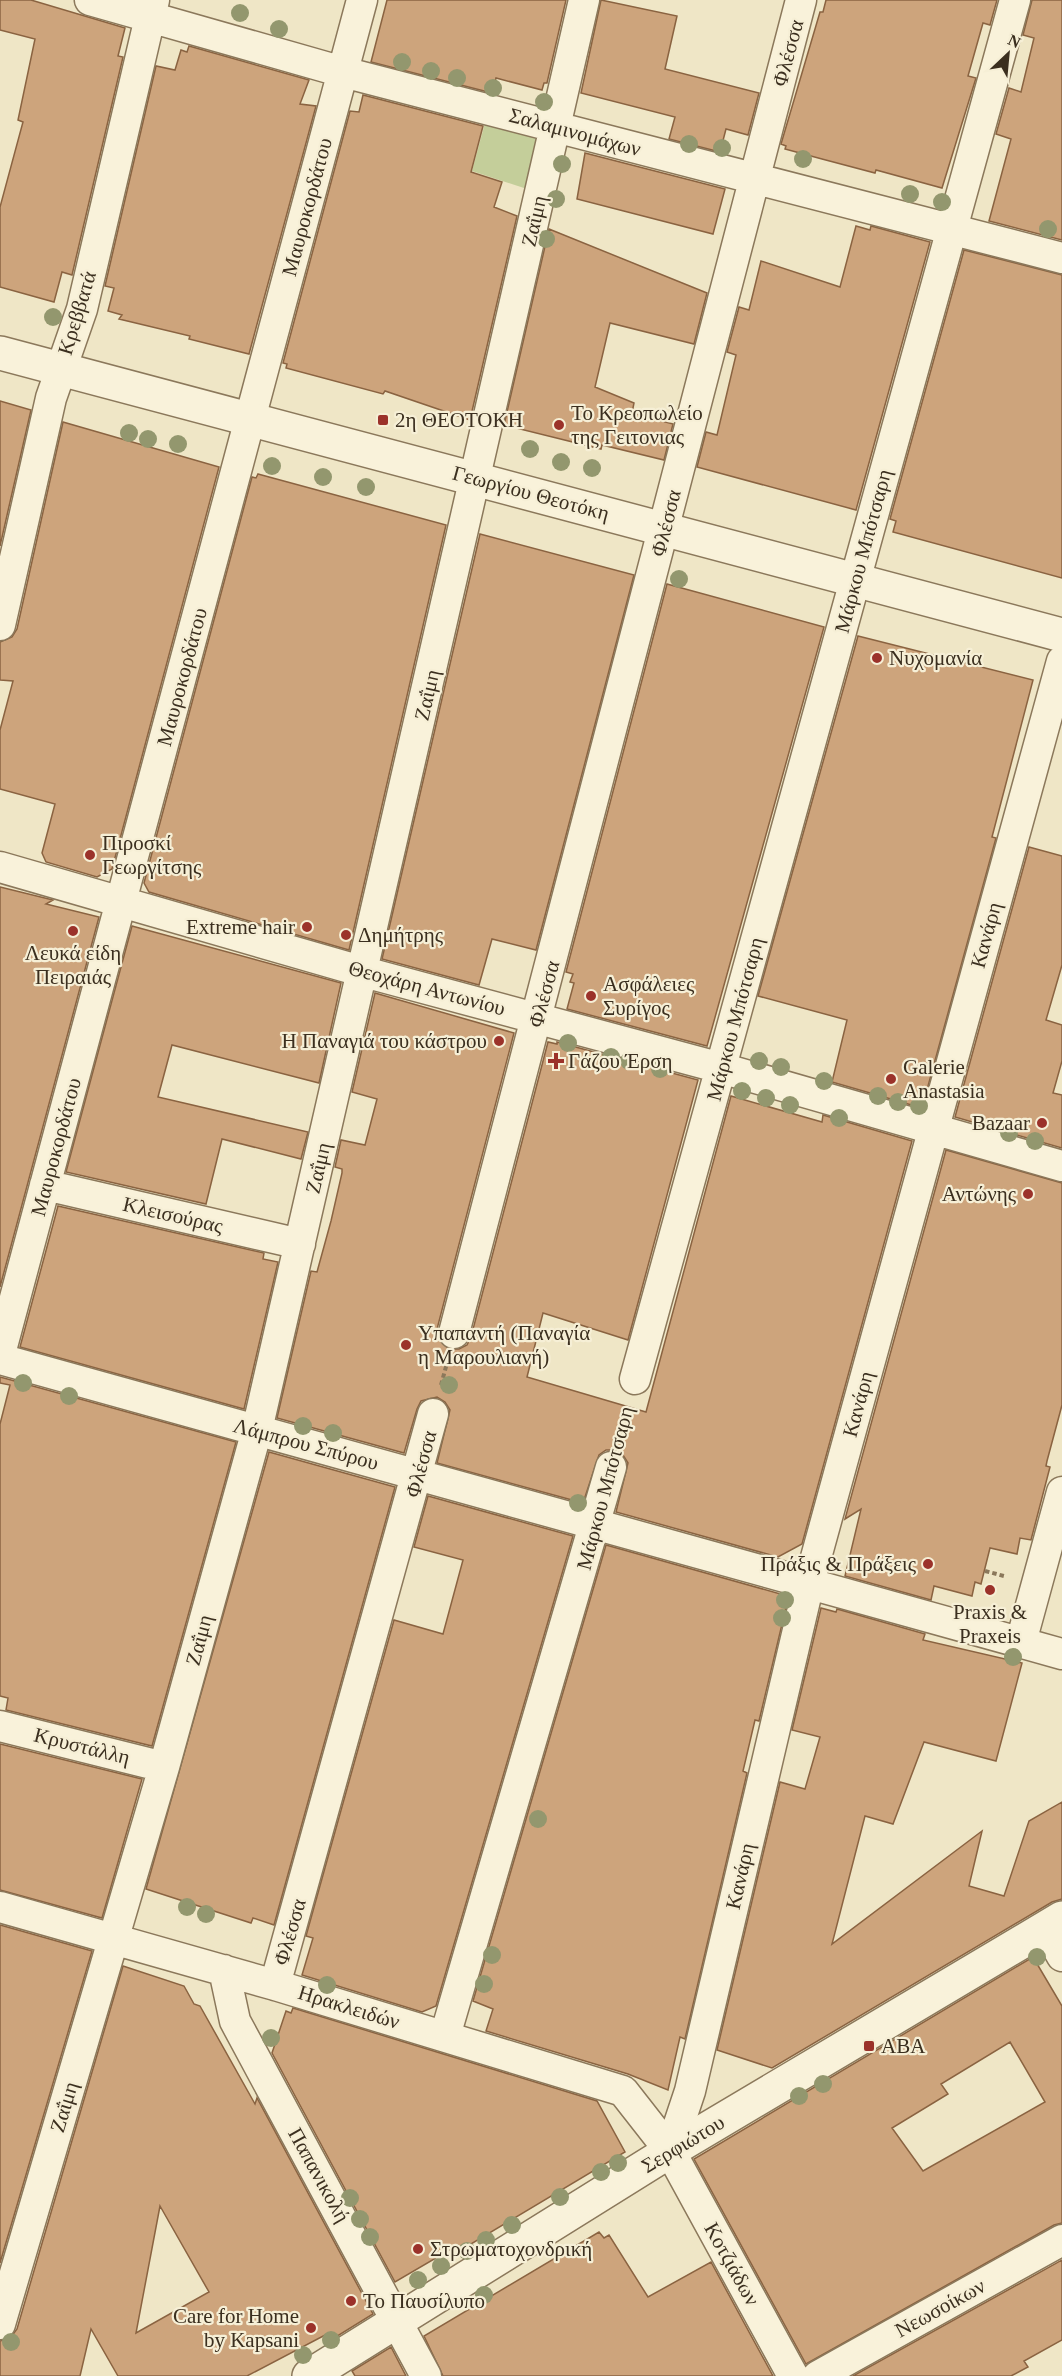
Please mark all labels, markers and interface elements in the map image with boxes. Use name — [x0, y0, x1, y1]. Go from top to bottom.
street label: Φλέσσα — [768, 17, 808, 89]
north arrow — [978, 24, 1038, 84]
text: N — [1005, 31, 1024, 51]
street label: Σαλαμινομάχων — [506, 103, 644, 161]
street label: Μαυροκορδάτου — [277, 135, 337, 279]
street label: Ζαΐμη — [516, 193, 552, 249]
street label: Κρεββατά — [53, 268, 101, 358]
place label: Το Κρεοπωλείο της Γειτονιας — [571, 401, 703, 449]
place label: 2η ΘΕΟΤΟΚΗ — [395, 408, 523, 432]
marker: 2η ΘΕΟΤΟΚΗ — [376, 413, 390, 427]
marker: Το Κρεοπωλείο της Γειτονιας — [552, 418, 566, 432]
street label: Γεωργίου Θεοτόκη — [450, 461, 612, 525]
street label: Μάρκου Μπότσαρη — [830, 467, 896, 635]
street label: Φλέσσα — [646, 487, 686, 559]
street label: Μαυροκορδάτου — [152, 605, 212, 749]
place label: Νυχομανία — [889, 646, 982, 670]
marker: Νυχομανία — [870, 651, 884, 665]
street label: Ζαΐμη — [409, 667, 445, 723]
place label: Πιροσκί Γεωργίτσης — [102, 831, 202, 879]
marker: Πιροσκί Γεωργίτσης — [83, 848, 97, 862]
street label: Κανάρη — [966, 899, 1006, 971]
place label: Extreme hair — [186, 915, 295, 939]
marker: Extreme hair — [300, 920, 314, 934]
place label: Δημήτρης — [358, 923, 444, 947]
marker: Λευκά είδη Πειραιάς — [66, 924, 80, 938]
marker: Δημήτρης — [339, 928, 353, 942]
street label: Μάρκου Μπότσαρη — [702, 935, 768, 1103]
place label: Λευκά είδη Πειραιάς — [25, 941, 121, 989]
street label: Θεοχάρη Αντωνίου — [346, 956, 508, 1020]
street label: Φλέσσα — [524, 958, 564, 1030]
place label: Ασφάλειες Συρίγος — [603, 972, 695, 1020]
marker: Ασφάλειες Συρίγος — [584, 989, 598, 1003]
place label: Η Παναγιά του κάστρου — [282, 1029, 487, 1053]
marker: Η Παναγιά του κάστρου — [492, 1034, 506, 1048]
place label: Γάζου Έρση — [568, 1049, 673, 1073]
marker: Γάζου Έρση — [549, 1054, 563, 1068]
place label: Galerie Anastasia — [903, 1055, 985, 1103]
marker: Galerie Anastasia — [884, 1072, 898, 1086]
street label: Μαυροκορδάτου — [26, 1075, 86, 1219]
place label: Bazaar — [972, 1111, 1030, 1135]
marker: Bazaar — [1035, 1116, 1049, 1130]
street label: Ζαΐμη — [300, 1140, 336, 1196]
place label: Αντώνης — [942, 1182, 1017, 1206]
marker: Αντώνης — [1021, 1187, 1035, 1201]
street label: Κλεισούρας — [121, 1192, 226, 1238]
place label: Υπαπαντή (Παναγία η Μαρουλιανή) — [418, 1321, 590, 1369]
marker: Υπαπαντή (Παναγία η Μαρουλιανή) — [399, 1338, 413, 1352]
street label: Κανάρη — [838, 1368, 878, 1440]
street label: Μάρκου Μπότσαρη — [572, 1404, 638, 1572]
street label: Λάμπρου Σπύρου — [231, 1413, 381, 1475]
street label: Φλέσσα — [401, 1428, 441, 1500]
place label: Πράξις & Πράξεις — [760, 1552, 917, 1576]
marker: Πράξις & Πράξεις — [921, 1557, 935, 1571]
marker: Praxis & Praxeis — [983, 1583, 997, 1597]
place label: Praxis & Praxeis — [953, 1600, 1027, 1648]
street label: Ζαΐμη — [181, 1612, 217, 1668]
street label: Κρυστάλλη — [32, 1723, 132, 1769]
street label: Κανάρη — [721, 1840, 759, 1912]
street label: Φλέσσα — [269, 1896, 311, 1968]
street label: Ηρακλειδών — [295, 1980, 403, 2034]
place label: ΑΒΑ — [881, 2034, 926, 2058]
marker: ΑΒΑ — [862, 2039, 876, 2053]
street label: Ζαΐμη — [45, 2079, 83, 2135]
street label: Σερφιώτου — [637, 2110, 729, 2178]
street label: Παπανικολή — [283, 2123, 355, 2227]
street label: Κοτζιάδων — [699, 2218, 765, 2310]
place label: Στρωματοχονδρική — [430, 2237, 592, 2261]
marker: Στρωματοχονδρική — [411, 2242, 425, 2256]
street label: Νεωσοίκων — [891, 2274, 989, 2342]
place label: Το Παυσίλυπο — [363, 2289, 485, 2313]
marker: Το Παυσίλυπο — [344, 2294, 358, 2308]
place label: Care for Home by Kapsani — [173, 2304, 299, 2352]
marker: Care for Home by Kapsani — [304, 2321, 318, 2335]

